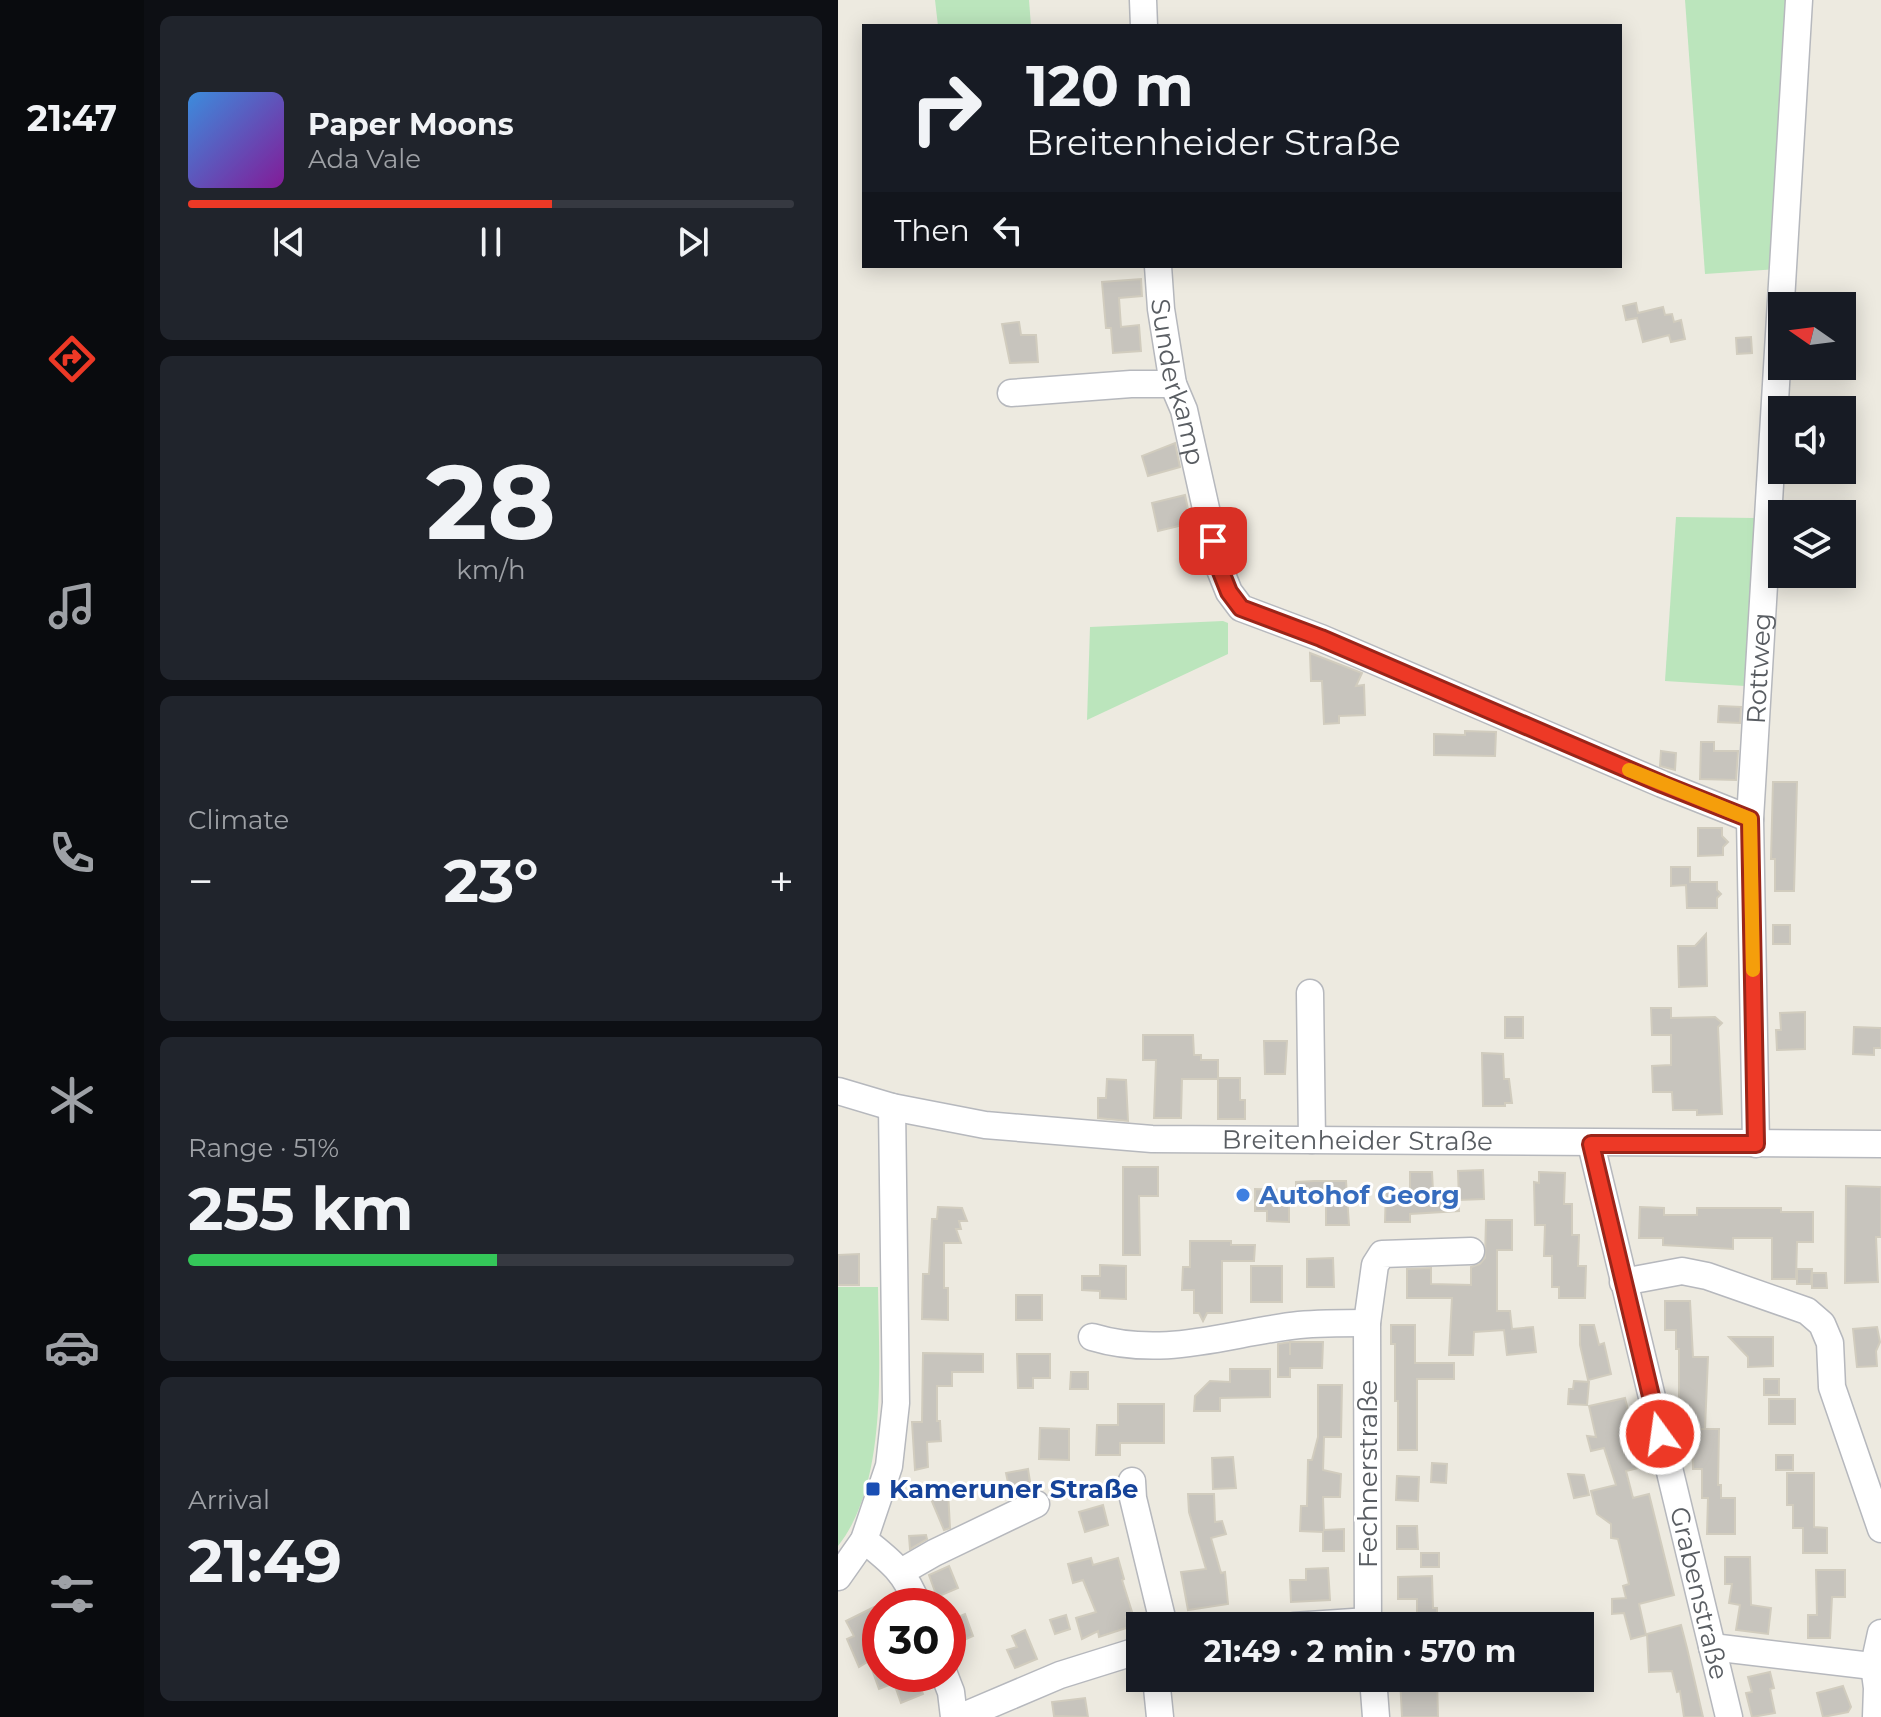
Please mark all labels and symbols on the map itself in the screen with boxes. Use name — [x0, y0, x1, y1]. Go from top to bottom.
north arrow — [1768, 292, 1856, 380]
street label: Sunderkamp — [1144, 298, 1212, 468]
pin — [1179, 507, 1247, 575]
street label: Rottweg — [1740, 612, 1778, 725]
street label: Breitenheider Straße — [1222, 1123, 1493, 1157]
place label: Autohof Georg — [1258, 1179, 1460, 1211]
marker: Autohof Georg — [1234, 1186, 1252, 1204]
street label: Fechnerstraße — [1352, 1380, 1384, 1568]
position arrow — [1618, 1392, 1702, 1476]
place label: Kameruner Straße — [889, 1473, 1138, 1505]
marker: Kameruner Straße — [864, 1480, 882, 1498]
street label: Grabenstraße — [1663, 1503, 1735, 1683]
speed limit sign: 30 — [862, 1588, 966, 1692]

